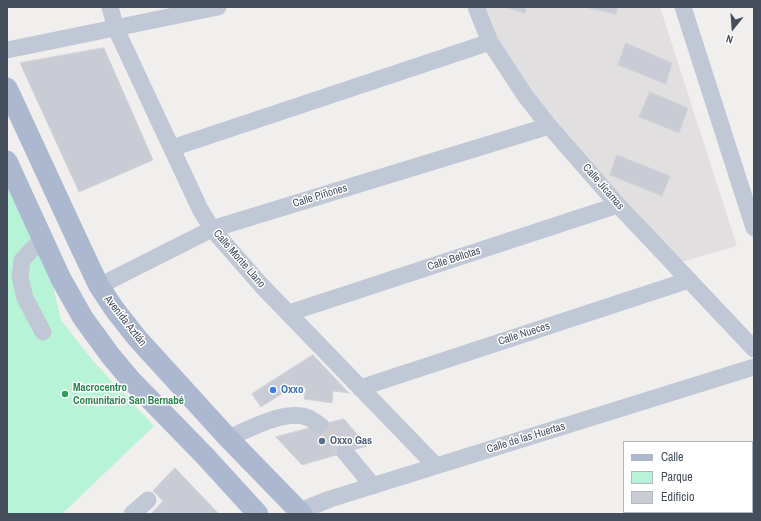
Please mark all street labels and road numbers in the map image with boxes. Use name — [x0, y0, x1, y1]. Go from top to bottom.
street label: Calle Jícamas — [579, 161, 627, 213]
street label: Calle Piñones — [291, 181, 349, 211]
street label: Calle Monte Llano — [210, 227, 268, 291]
street label: Calle Bellotas — [426, 244, 482, 274]
street label: Avenida Aztlán — [101, 293, 149, 349]
street label: Calle Nueces — [496, 319, 552, 349]
street label: Calle de las Huertas — [485, 420, 567, 456]

